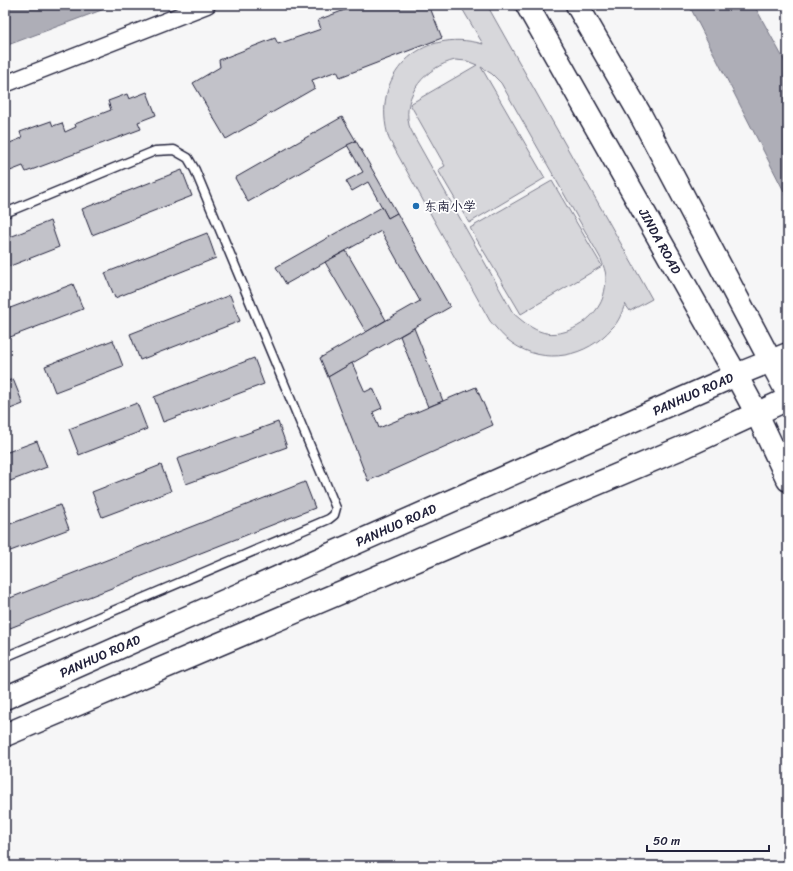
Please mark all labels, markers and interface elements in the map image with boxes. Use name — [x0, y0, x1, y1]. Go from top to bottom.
place label: 东南小学 — [424, 195, 476, 218]
marker: 东南小学 — [411, 201, 421, 211]
street label: JINDA ROAD — [632, 203, 688, 279]
street label: PANHUO ROAD — [649, 366, 737, 422]
street label: PANHUO ROAD — [352, 497, 440, 553]
street label: PANHUO ROAD — [56, 628, 144, 684]
scale bar — [647, 827, 769, 853]
text: 50 m — [653, 830, 680, 852]

